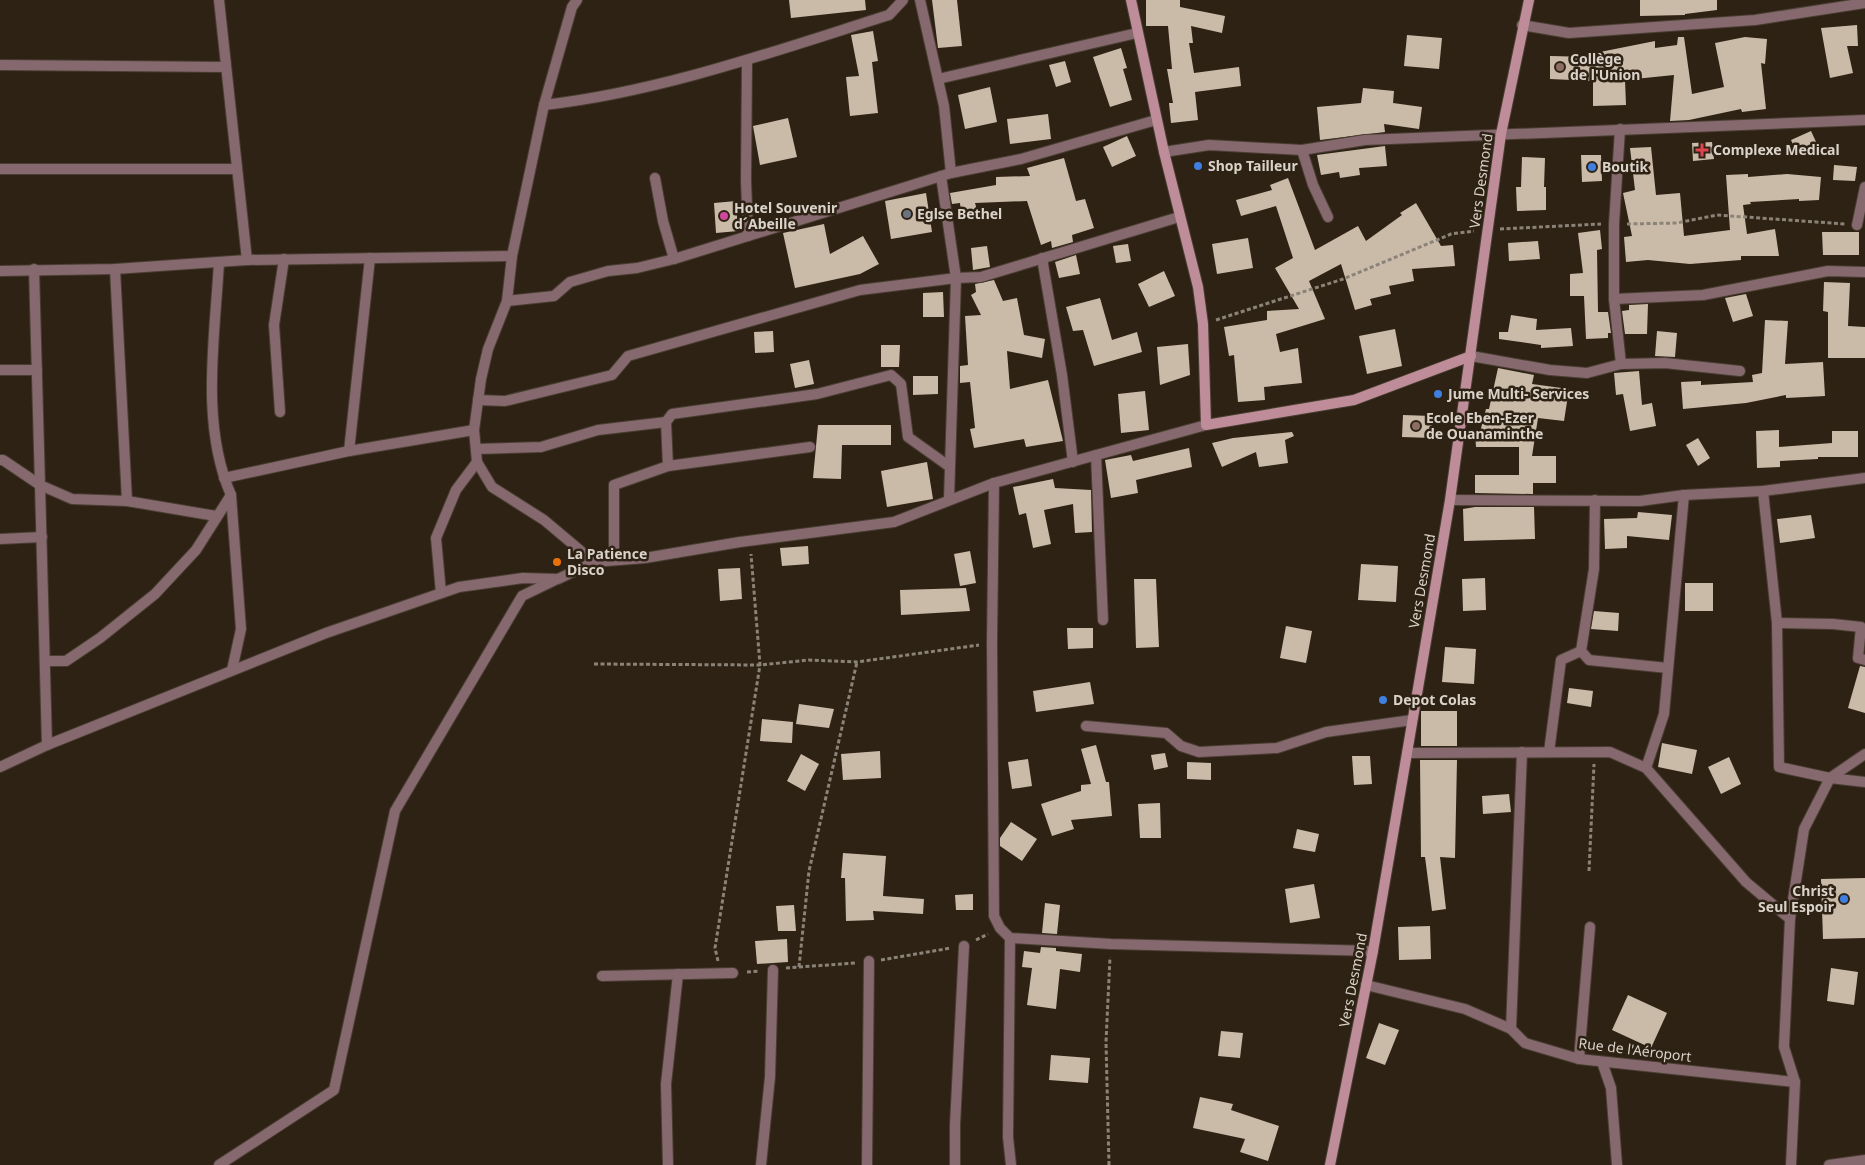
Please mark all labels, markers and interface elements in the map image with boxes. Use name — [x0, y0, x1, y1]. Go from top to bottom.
place label: Collège de l'Union — [1570, 49, 1640, 84]
marker: Collège de l'Union — [1554, 61, 1566, 73]
street label: Vers Desmond — [1464, 132, 1497, 230]
place label: Complexe Medical — [1713, 140, 1840, 159]
marker: Complexe Medical — [1695, 143, 1709, 157]
place label: Shop Tailleur — [1208, 156, 1298, 175]
place label: Boutik — [1602, 157, 1648, 176]
marker: Shop Tailleur — [1192, 160, 1204, 172]
marker: Boutik — [1586, 161, 1598, 173]
place label: Hotel Souvenir d´Abeille — [734, 198, 838, 233]
place label: Eglse Bethel — [917, 204, 1002, 223]
marker: Eglse Bethel — [901, 208, 913, 220]
marker: Hotel Souvenir d´Abeille — [718, 210, 730, 222]
place label: Jume Multi- Services — [1446, 384, 1589, 403]
marker: Jume Multi- Services — [1432, 388, 1444, 400]
place label: Ecole Eben-Ezer de Ouanaminthe — [1426, 408, 1543, 443]
marker: Ecole Eben-Ezer de Ouanaminthe — [1410, 420, 1422, 432]
street label: Vers Desmond — [1404, 532, 1439, 630]
place label: La Patience Disco — [567, 544, 647, 579]
marker: La Patience Disco — [551, 556, 563, 568]
place label: Depot Colas — [1393, 690, 1476, 709]
marker: Depot Colas — [1377, 694, 1389, 706]
place label: Christ Seul Espoir — [1758, 881, 1835, 916]
marker: Christ Seul Espoir — [1838, 893, 1850, 905]
street label: Vers Desmond — [1334, 931, 1371, 1029]
street label: Rue de l'Aéroport — [1578, 1033, 1693, 1066]

